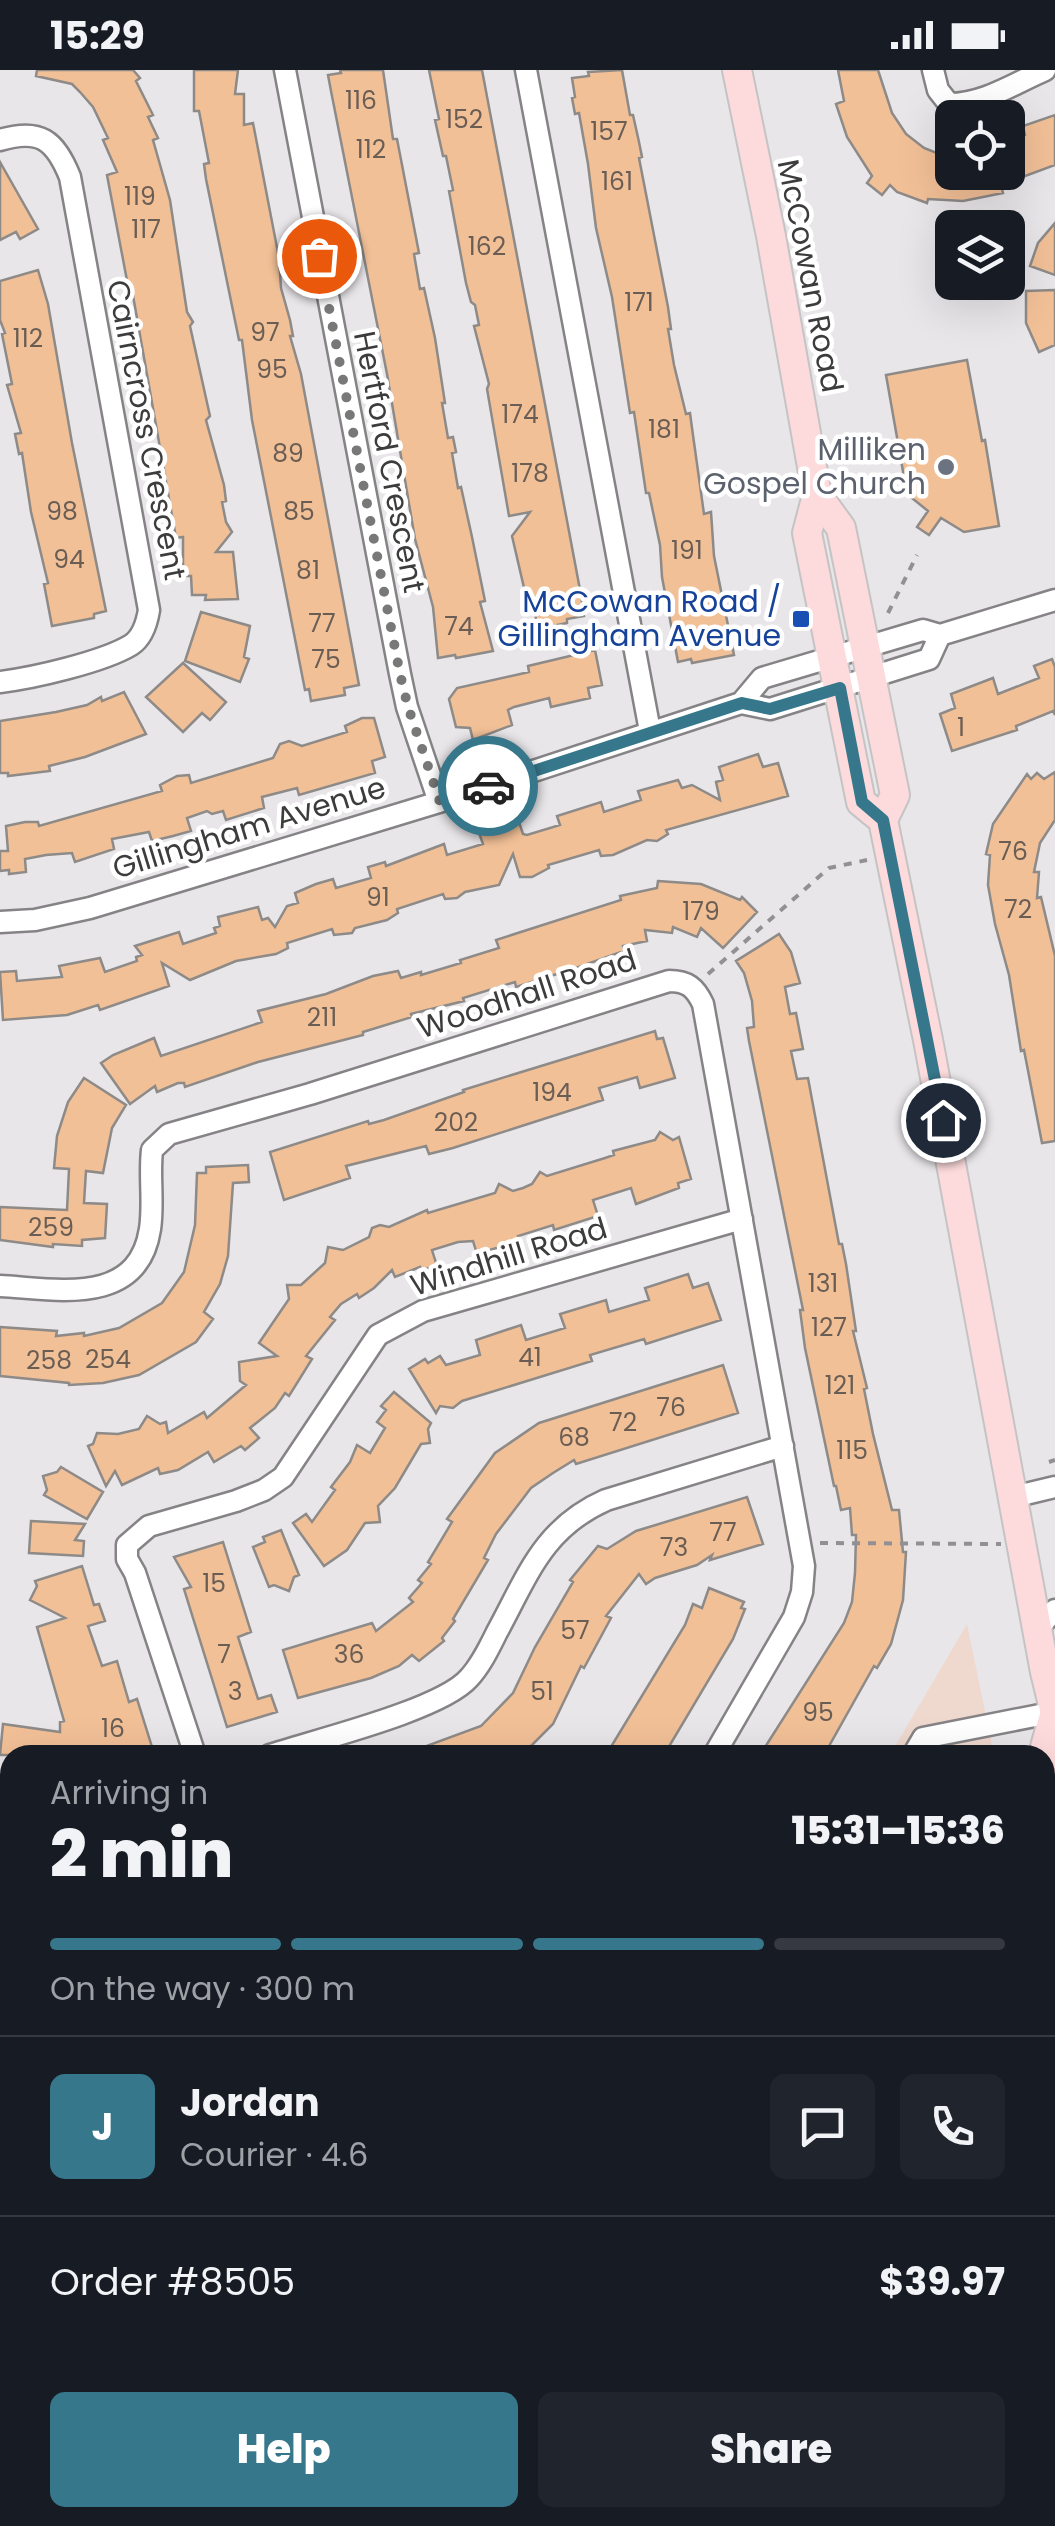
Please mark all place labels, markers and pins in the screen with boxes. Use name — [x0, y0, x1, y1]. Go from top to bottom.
pin — [277, 214, 362, 299]
place label: Milliken Gospel Church — [703, 428, 926, 505]
marker: Milliken Gospel Church — [935, 456, 957, 478]
place label: McCowan Road / Gillingham Avenue — [498, 580, 781, 657]
marker: McCowan Road / Gillingham Avenue — [790, 608, 812, 630]
pin — [901, 1078, 986, 1163]

